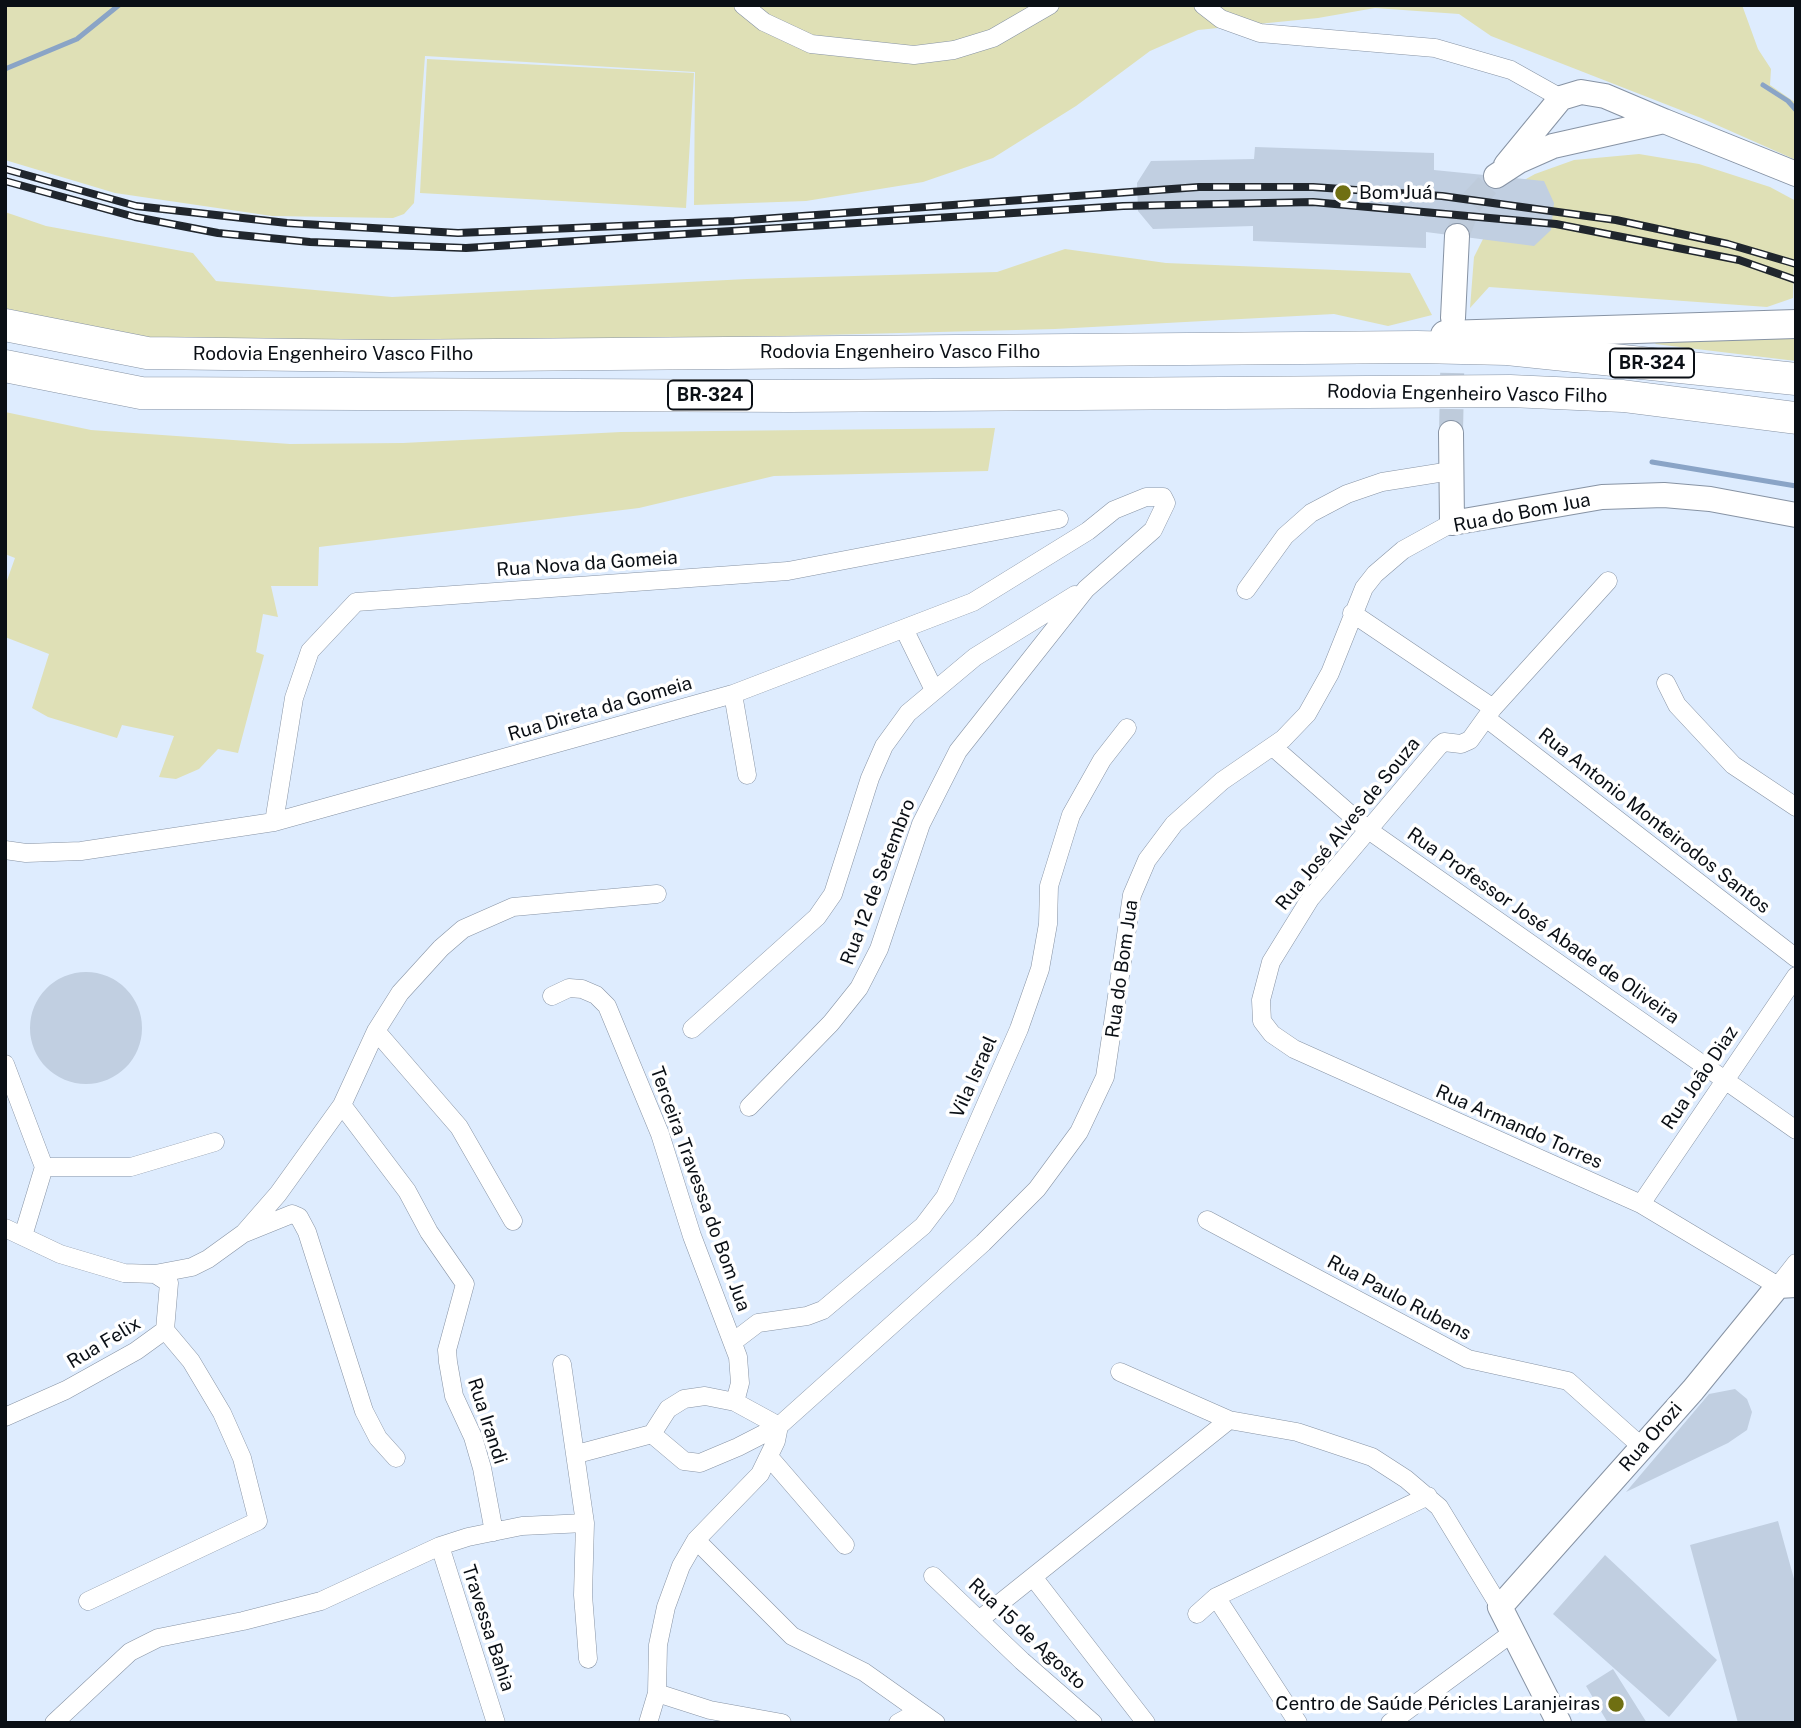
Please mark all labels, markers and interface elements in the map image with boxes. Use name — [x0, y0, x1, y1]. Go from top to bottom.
place label: Bom Juá — [1359, 182, 1433, 204]
marker: Bom Juá — [1333, 183, 1353, 203]
street label: Rodovia Engenheiro Vasco Filho — [760, 341, 1040, 363]
street label: Rodovia Engenheiro Vasco Filho — [193, 343, 473, 365]
road number: BR-324 — [1610, 348, 1694, 377]
road number: BR-324 — [668, 380, 752, 410]
street label: Rodovia Engenheiro Vasco Filho — [1327, 380, 1607, 408]
street label: Rua do Bom Jua — [1452, 489, 1592, 537]
street label: Rua Nova da Gomeia — [496, 546, 678, 582]
street label: Rua Direta da Gomeia — [505, 672, 695, 746]
street label: Rua Antonio Monteirodos Santos — [1534, 723, 1774, 919]
street label: Rua José Alves de Souza — [1271, 733, 1425, 915]
street label: Rua 12 de Setembro — [836, 796, 920, 968]
street label: Rua Professor José Abade de Oliveira — [1402, 823, 1684, 1029]
street label: Rua do Bom Jua — [1101, 899, 1143, 1039]
street label: Rua João Diaz — [1657, 1022, 1743, 1134]
street label: Vila Israel — [946, 1032, 1002, 1122]
street label: Terceira Travessa do Bom Jua — [645, 1064, 755, 1314]
street label: Rua Armando Torres — [1432, 1080, 1606, 1174]
street label: Rua Paulo Rubens — [1323, 1250, 1475, 1346]
street label: Rua Felix — [63, 1312, 145, 1374]
street label: Rua Irandi — [462, 1375, 512, 1467]
street label: Rua Orozi — [1615, 1398, 1687, 1476]
street label: Travessa Bahia — [457, 1562, 519, 1694]
street label: Rua 15 de Agosto — [963, 1574, 1091, 1694]
place label: Centro de Saúde Péricles Laranjeiras — [1275, 1693, 1600, 1715]
marker: Centro de Saúde Péricles Laranjeiras — [1606, 1694, 1626, 1714]

